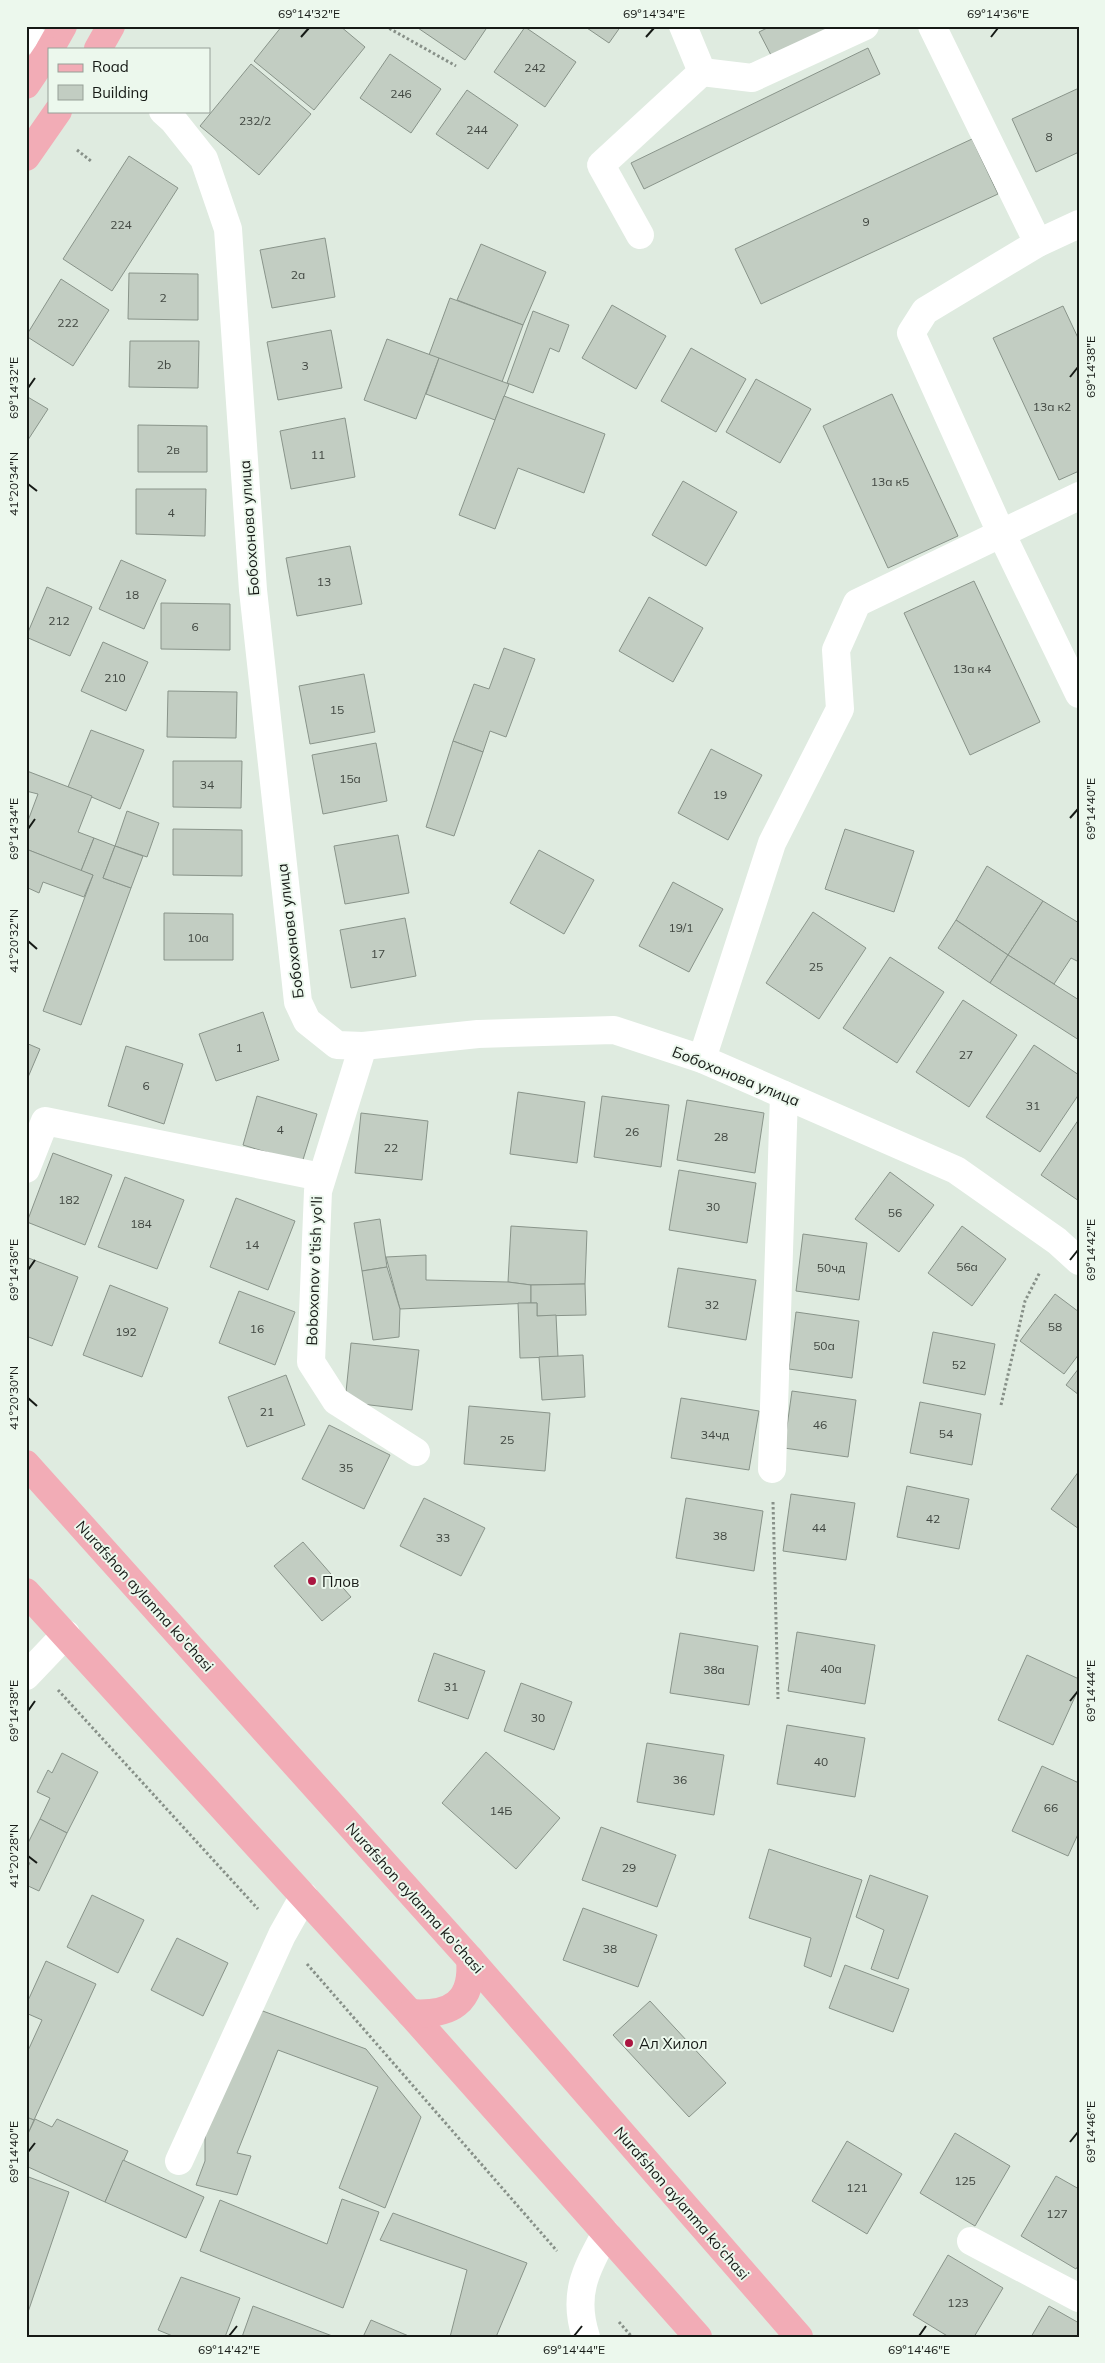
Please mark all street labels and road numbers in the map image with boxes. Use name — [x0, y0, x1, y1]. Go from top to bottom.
street label: Бобохонова улица — [235, 460, 263, 596]
street label: Бобохонова улица — [272, 862, 308, 1000]
street label: Бобохонова улица — [670, 1042, 802, 1110]
street label: Boboxonov o'tish yo'li — [302, 1196, 326, 1346]
street label: Nurafshon aylanma ko'chasi — [72, 1517, 218, 1675]
street label: Nurafshon aylanma ko'chasi — [342, 1819, 488, 1977]
street label: Nurafshon aylanma ko'chasi — [610, 2123, 754, 2283]

